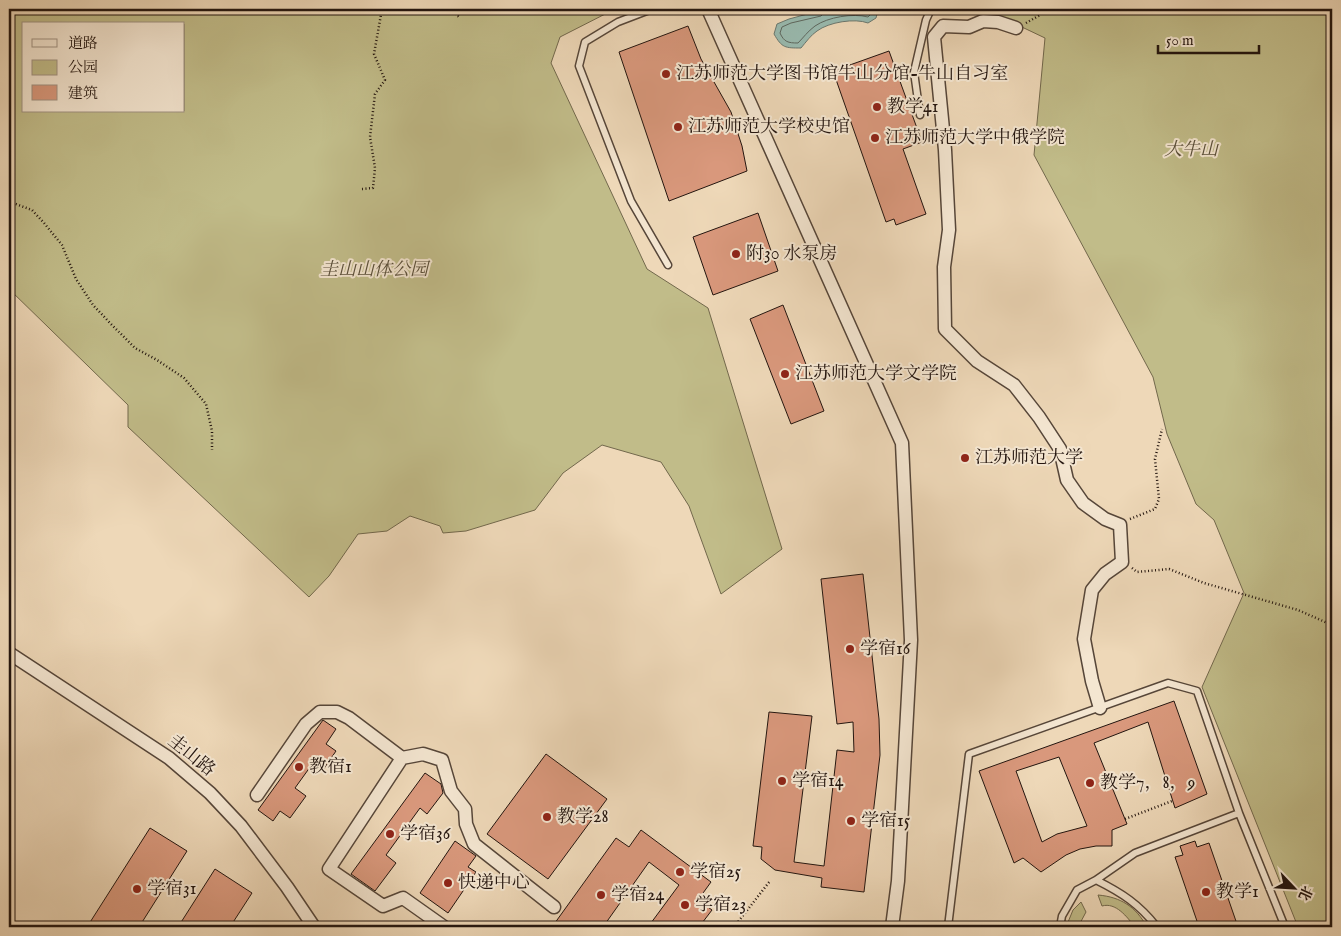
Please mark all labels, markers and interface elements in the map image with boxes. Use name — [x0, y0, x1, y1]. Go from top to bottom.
legend — [22, 22, 185, 112]
scale bar — [1158, 22, 1260, 54]
text: 50 m — [1166, 31, 1194, 50]
text: 道路 — [68, 34, 98, 53]
text: 公园 — [68, 58, 98, 77]
place label: 江苏师范大学图书馆牛山分馆-牛山自习室 — [676, 63, 1008, 86]
marker: 江苏师范大学图书馆牛山分馆-牛山自习室 — [660, 68, 672, 80]
text: 建筑 — [68, 84, 98, 103]
place label: 教学41 — [887, 96, 939, 119]
marker: 教学41 — [871, 101, 883, 113]
place label: 江苏师范大学校史馆 — [688, 116, 850, 139]
marker: 江苏师范大学校史馆 — [672, 121, 684, 133]
place label: 江苏师范大学中俄学院 — [885, 127, 1065, 150]
marker: 江苏师范大学中俄学院 — [869, 132, 881, 144]
park label: 大牛山 — [1164, 139, 1220, 162]
place label: 附30 水泵房 — [746, 243, 838, 266]
marker: 附30 水泵房 — [730, 248, 742, 260]
park label: 圭山山体公园 — [320, 259, 431, 282]
place label: 江苏师范大学文学院 — [795, 363, 957, 386]
marker: 江苏师范大学文学院 — [779, 368, 791, 380]
place label: 江苏师范大学 — [975, 447, 1083, 470]
marker: 江苏师范大学 — [959, 452, 971, 464]
place label: 学宿16 — [860, 638, 911, 661]
marker: 学宿16 — [844, 643, 856, 655]
street label: 圭山路 — [163, 730, 219, 782]
place label: 教宿1 — [309, 756, 352, 779]
marker: 教宿1 — [293, 761, 305, 773]
place label: 学宿14 — [792, 770, 844, 793]
place label: 教学7，8，9 — [1100, 772, 1195, 795]
marker: 学宿14 — [776, 775, 788, 787]
marker: 教学7，8，9 — [1084, 777, 1096, 789]
place label: 教学28 — [557, 806, 609, 829]
place label: 学宿15 — [861, 810, 911, 833]
marker: 教学28 — [541, 811, 553, 823]
marker: 学宿15 — [845, 815, 857, 827]
place label: 学宿36 — [400, 823, 451, 846]
marker: 学宿36 — [384, 828, 396, 840]
place label: 学宿25 — [690, 861, 741, 884]
north arrow — [1268, 864, 1318, 914]
marker: 学宿25 — [674, 866, 686, 878]
place label: 快递中心 — [458, 872, 530, 895]
marker: 快递中心 — [442, 877, 454, 889]
place label: 学宿31 — [147, 878, 196, 901]
place label: 教学1 — [1216, 881, 1259, 904]
marker: 学宿31 — [131, 883, 143, 895]
text: 北 — [1294, 883, 1316, 903]
place label: 学宿24 — [611, 884, 664, 907]
marker: 教学1 — [1200, 886, 1212, 898]
marker: 学宿24 — [595, 889, 607, 901]
place label: 学宿23 — [695, 894, 746, 917]
marker: 学宿23 — [679, 899, 691, 911]

